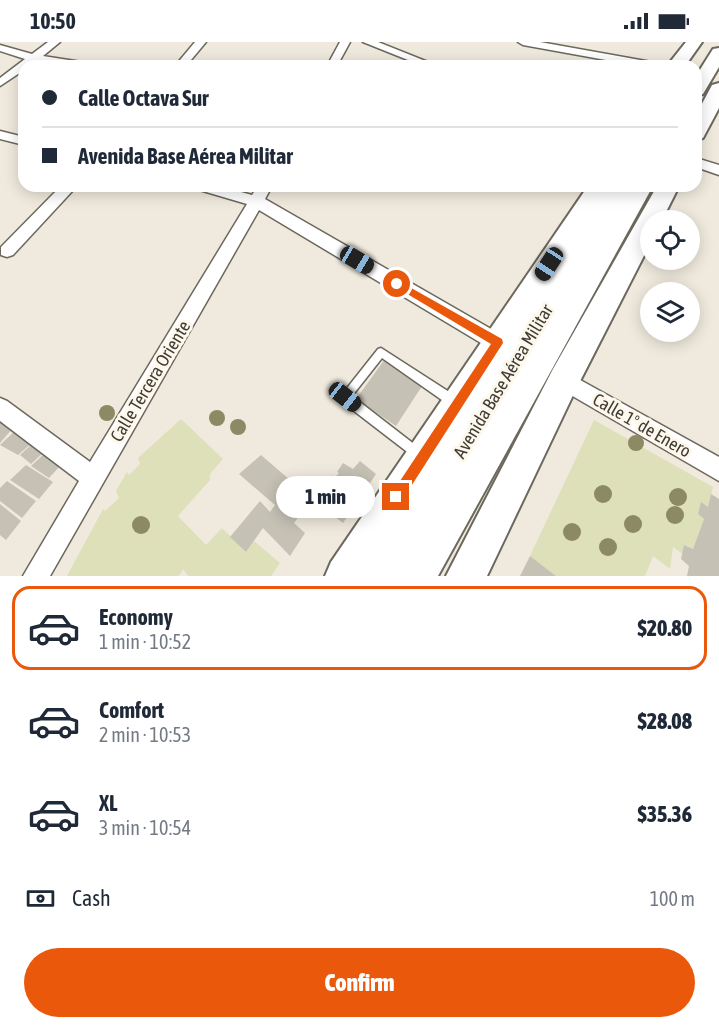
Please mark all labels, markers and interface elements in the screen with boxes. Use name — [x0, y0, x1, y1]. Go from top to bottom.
text: 10:50 — [30, 8, 76, 34]
text: Calle Octava Sur — [78, 85, 209, 111]
text: Avenida Base Aérea Militar — [78, 143, 293, 169]
map controls — [640, 210, 700, 342]
button: locate — [640, 210, 700, 270]
car — [337, 243, 377, 277]
car — [532, 244, 566, 284]
route start — [383, 270, 410, 297]
button: layers — [640, 282, 700, 342]
street label: Avenida Base Aérea Militar — [449, 300, 558, 462]
street label: Calle Tercera Oriente — [106, 317, 194, 445]
car — [325, 379, 365, 415]
street label: Calle 1° de Enero — [589, 388, 695, 462]
callout: 1 min — [276, 476, 375, 518]
route end — [382, 483, 409, 510]
text: 1 min — [305, 485, 346, 508]
icon: car — [27, 601, 81, 655]
text: Economy — [99, 604, 173, 630]
text: $20.80 — [637, 615, 692, 641]
text: 1 min · 10:52 — [99, 630, 191, 653]
icon: car — [27, 694, 81, 748]
text: Comfort — [99, 697, 164, 723]
text: $28.08 — [637, 708, 692, 734]
text: 2 min · 10:53 — [99, 723, 191, 746]
icon: car — [27, 787, 81, 841]
text: XL — [99, 790, 117, 816]
text: $35.36 — [637, 801, 692, 827]
text: 3 min · 10:54 — [99, 816, 191, 839]
icon: cash — [24, 882, 57, 915]
text: Cash — [72, 885, 111, 911]
text: 100 m — [650, 887, 695, 910]
button: Confirm — [24, 948, 695, 1017]

